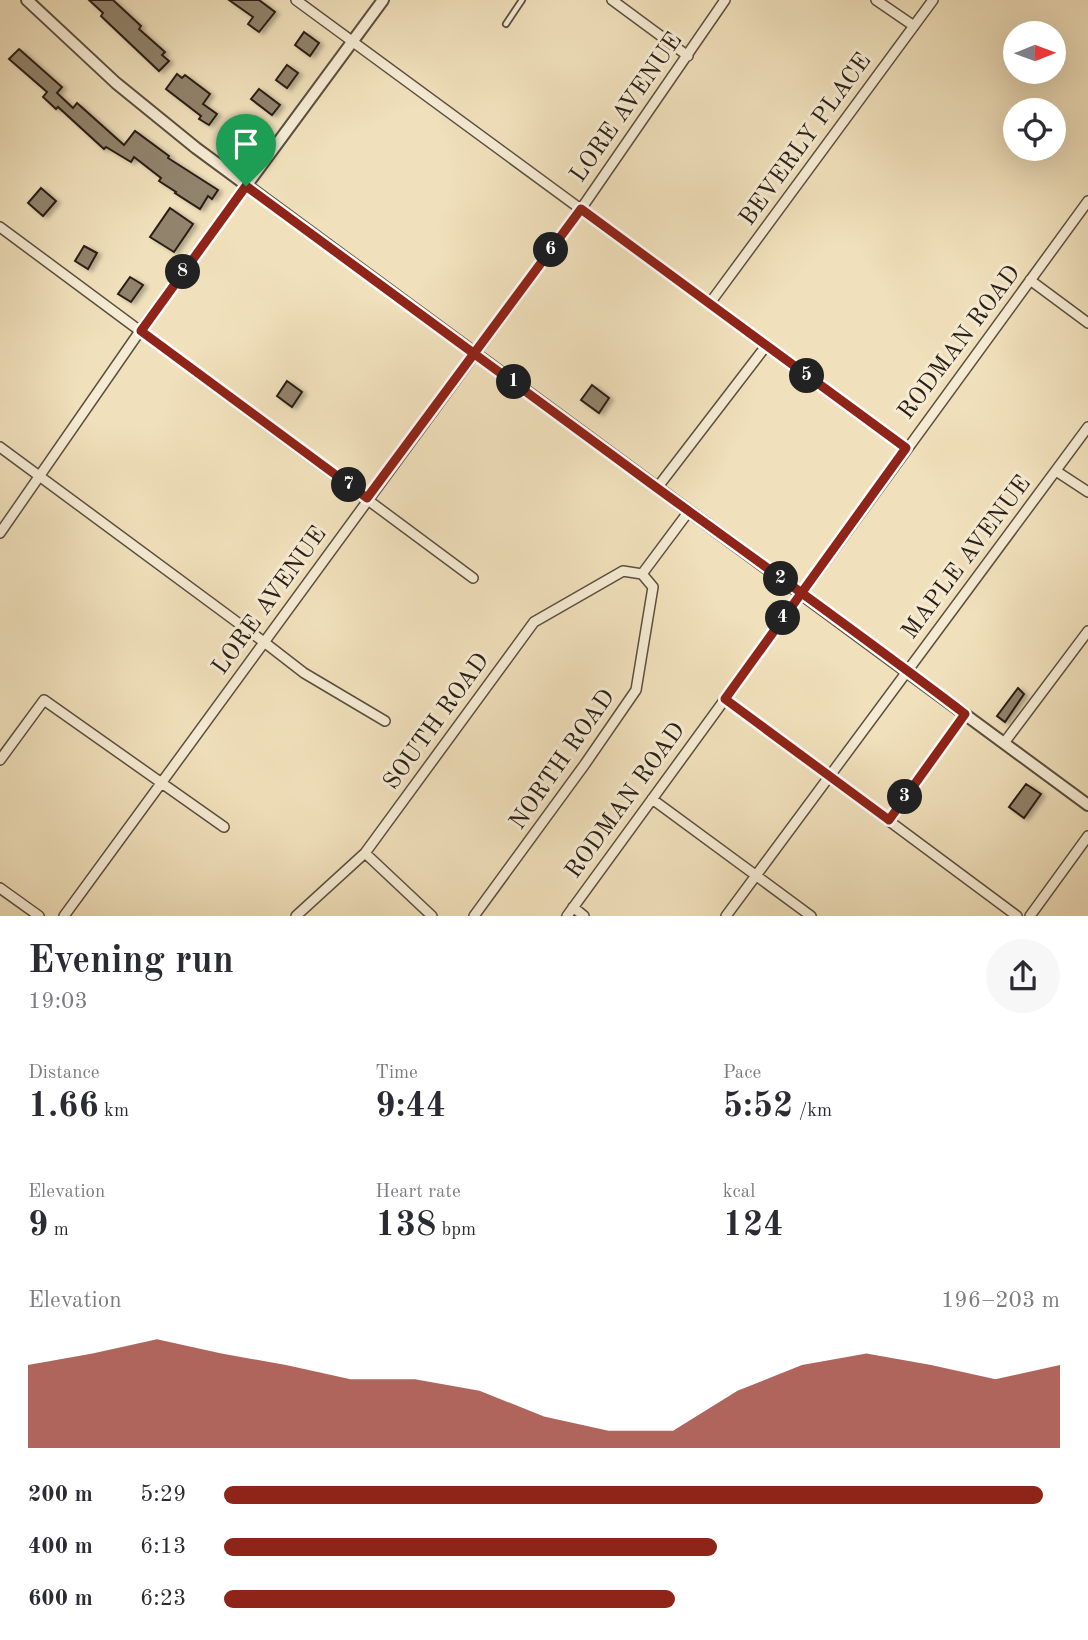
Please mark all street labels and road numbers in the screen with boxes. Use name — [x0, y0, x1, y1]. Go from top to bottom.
street label: LORE AVENUE — [567, 29, 687, 187]
street label: BEVERLY PLACE — [736, 49, 876, 231]
street label: RODMAN ROAD — [894, 262, 1026, 424]
street label: MAPLE AVENUE — [898, 472, 1036, 644]
street label: LORE AVENUE — [208, 523, 332, 679]
street label: SOUTH ROAD — [380, 649, 494, 795]
street label: NORTH ROAD — [506, 686, 620, 834]
street label: RODMAN ROAD — [562, 719, 690, 883]

